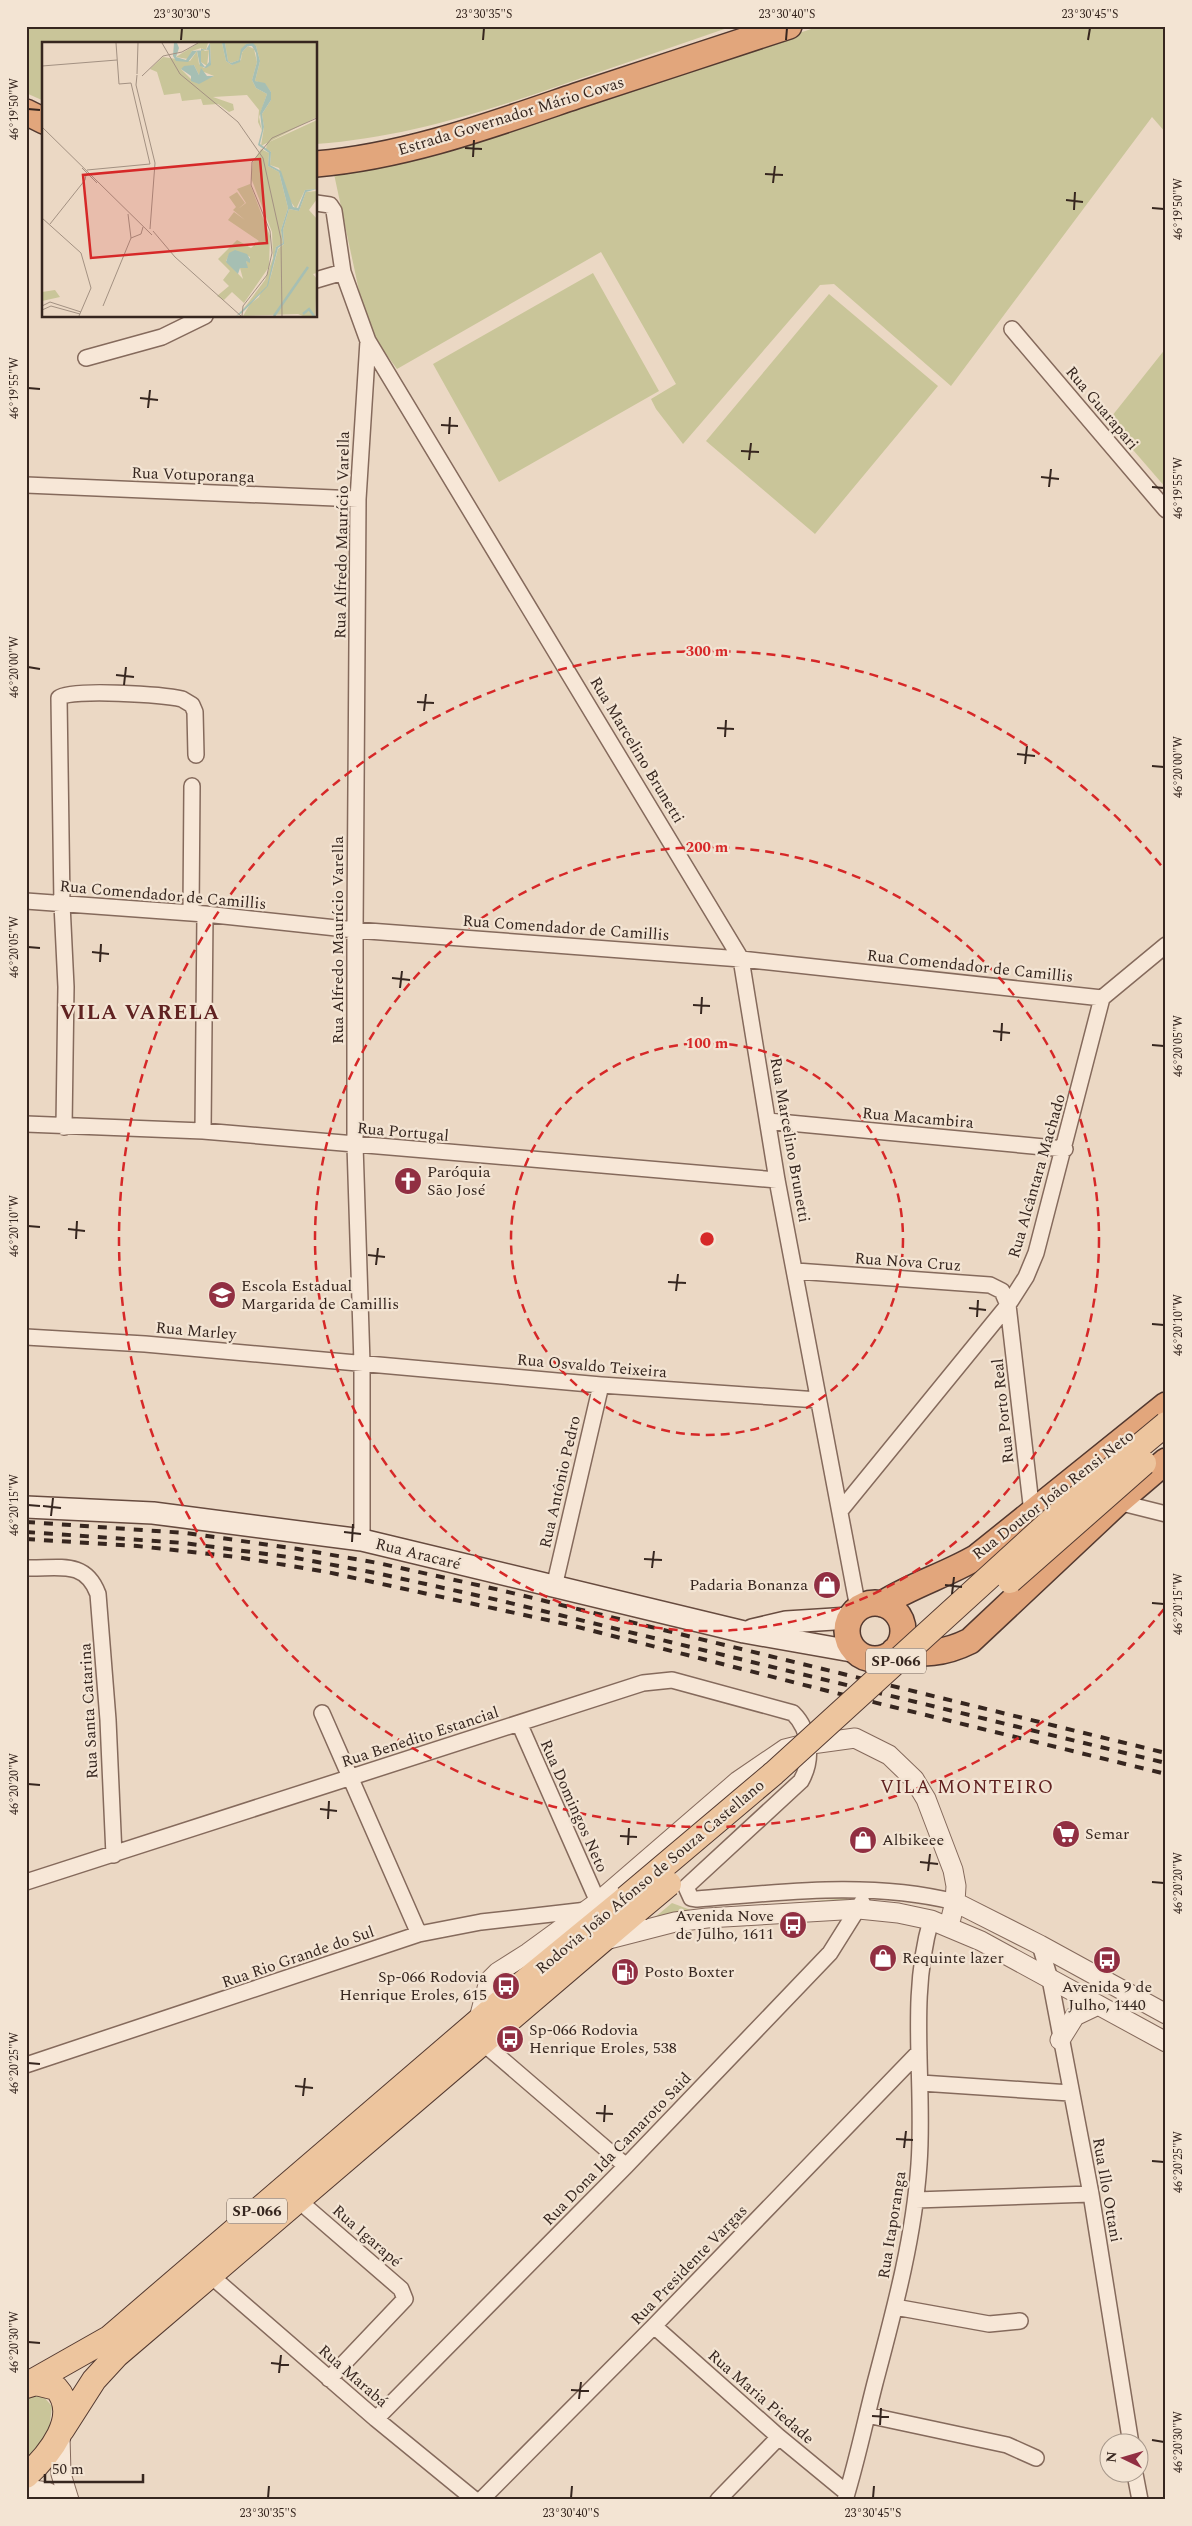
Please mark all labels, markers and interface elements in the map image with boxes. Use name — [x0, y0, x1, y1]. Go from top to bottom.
text: 23°30'30"S — [154, 5, 210, 24]
text: 23°30'35"S — [456, 5, 512, 24]
text: 23°30'40"S — [759, 5, 815, 24]
text: 23°30'45"S — [1062, 5, 1118, 24]
inset map — [42, 42, 318, 318]
street label: Estrada Governador Mário Covas — [395, 70, 627, 162]
text: 46°19'50"W — [5, 78, 24, 140]
text: 46°19'50"W — [1169, 178, 1188, 240]
text: 46°19'55"W — [5, 357, 24, 419]
street label: Rua Guarapari — [1060, 361, 1144, 455]
street label: Rua Alfredo Maurício Varella — [328, 431, 356, 639]
text: 46°19'55"W — [1169, 457, 1188, 519]
street label: Rua Votuporanga — [131, 461, 255, 489]
text: 46°20'00"W — [5, 636, 24, 698]
text: 300 m — [686, 640, 729, 663]
street label: Rua Marcelino Brunetti — [584, 672, 690, 828]
text: 46°20'00"W — [1169, 736, 1188, 798]
street label: Rua Alfredo Maurício Varella — [326, 836, 350, 1044]
text: 200 m — [686, 836, 729, 859]
street label: Rua Comendador de Camillis — [59, 874, 267, 916]
street label: Rua Comendador de Camillis — [462, 909, 670, 947]
text: 46°20'05"W — [5, 916, 24, 978]
street label: Rua Comendador de Camillis — [866, 943, 1074, 989]
district label: VILA VARELA — [60, 997, 220, 1029]
text: 46°20'05"W — [1169, 1015, 1188, 1077]
text: 100 m — [686, 1032, 729, 1055]
street label: Rua Marcelino Brunetti — [764, 1056, 816, 1224]
street label: Rua Alcântara Machado — [1002, 1091, 1072, 1261]
street label: Rua Macambira — [861, 1101, 975, 1135]
street label: Rua Portugal — [356, 1116, 450, 1148]
place label: Paróquia São José — [427, 1160, 491, 1202]
church icon: Paróquia São José — [393, 1166, 423, 1196]
text: 46°20'10"W — [5, 1195, 24, 1257]
centre of rings — [698, 1230, 716, 1248]
street label: Rua Nova Cruz — [854, 1246, 962, 1278]
place label: Escola Estadual Margarida de Camillis — [241, 1274, 399, 1316]
school or university icon: Escola Estadual Margarida de Camillis — [207, 1280, 237, 1310]
text: 46°20'10"W — [1169, 1294, 1188, 1356]
street label: Rua Marley — [155, 1316, 239, 1347]
street label: Rua Osvaldo Teixeira — [516, 1347, 668, 1385]
street label: Rua Porto Real — [986, 1357, 1020, 1465]
street label: Rua Antônio Pedro — [533, 1413, 587, 1551]
street label: Rua Doutor João Rensi Neto — [967, 1424, 1139, 1566]
text: 46°20'15"W — [5, 1474, 24, 1536]
street label: Rua Aracaré — [373, 1532, 464, 1576]
shop icon: Padaria Bonanza — [812, 1570, 842, 1600]
place label: Padaria Bonanza — [689, 1573, 808, 1597]
text: 46°20'15"W — [1169, 1573, 1188, 1635]
street label: Rua Santa Catarina — [73, 1642, 105, 1780]
road number: SP-066 — [866, 1648, 926, 1674]
street label: Rua Benedito Estancial — [338, 1700, 502, 1774]
street label: Rua Domingos Neto — [534, 1736, 614, 1876]
text: 46°20'20"W — [5, 1753, 24, 1815]
district label: VILA MONTEIRO — [880, 1773, 1054, 1802]
street label: Rodovia João Afonso de Souza Castellano — [530, 1774, 770, 1980]
supermarket icon: Semar — [1051, 1819, 1081, 1849]
place label: Semar — [1085, 1822, 1129, 1846]
shop icon: Albikeee — [848, 1825, 878, 1855]
place label: Albikeee — [882, 1828, 944, 1852]
text: 46°20'20"W — [1169, 1852, 1188, 1914]
place label: Avenida Nove de Julho, 1611 — [675, 1904, 774, 1946]
bus stop icon: Avenida Nove de Julho, 1611 — [778, 1910, 808, 1940]
street label: Rua Rio Grande do Sul — [218, 1920, 378, 1994]
shop icon: Requinte lazer — [868, 1943, 898, 1973]
bus stop icon: Avenida 9 de Julho, 1440 — [1092, 1945, 1122, 1975]
place label: Requinte lazer — [902, 1946, 1004, 1970]
fuel station icon: Posto Boxter — [610, 1957, 640, 1987]
place label: Posto Boxter — [644, 1960, 734, 1984]
place label: Sp-066 Rodovia Henrique Eroles, 615 — [339, 1965, 487, 2007]
bus stop icon: Sp-066 Rodovia Henrique Eroles, 615 — [491, 1971, 521, 2001]
place label: Avenida 9 de Julho, 1440 — [1062, 1975, 1152, 2017]
place label: Sp-066 Rodovia Henrique Eroles, 538 — [529, 2018, 677, 2060]
bus stop icon: Sp-066 Rodovia Henrique Eroles, 538 — [495, 2024, 525, 2054]
text: 46°20'25"W — [5, 2032, 24, 2094]
street label: Rua Dona Ida Camaroto Said — [537, 2067, 697, 2231]
text: 46°20'25"W — [1169, 2131, 1188, 2193]
street label: Rua Illo Ottani — [1086, 2136, 1128, 2244]
street label: Rua Itaporanga — [872, 2169, 912, 2281]
road number: SP-066 — [227, 2198, 287, 2224]
street label: Rua Igarapé — [327, 2199, 407, 2273]
street label: Rua Presidente Vargas — [625, 2199, 753, 2331]
text: 46°20'30"W — [5, 2311, 24, 2373]
street label: Rua Marabá — [313, 2339, 393, 2413]
street label: Rua Maria Piedade — [703, 2344, 819, 2450]
text: 46°20'30"W — [1169, 2411, 1188, 2473]
north arrow — [1100, 2434, 1150, 2484]
text: N — [1101, 2450, 1123, 2464]
scale bar — [45, 2451, 142, 2483]
text: 50 m — [52, 2458, 84, 2481]
text: 23°30'35"S — [240, 2504, 296, 2523]
text: 23°30'40"S — [543, 2504, 599, 2523]
text: 23°30'45"S — [845, 2504, 901, 2523]

